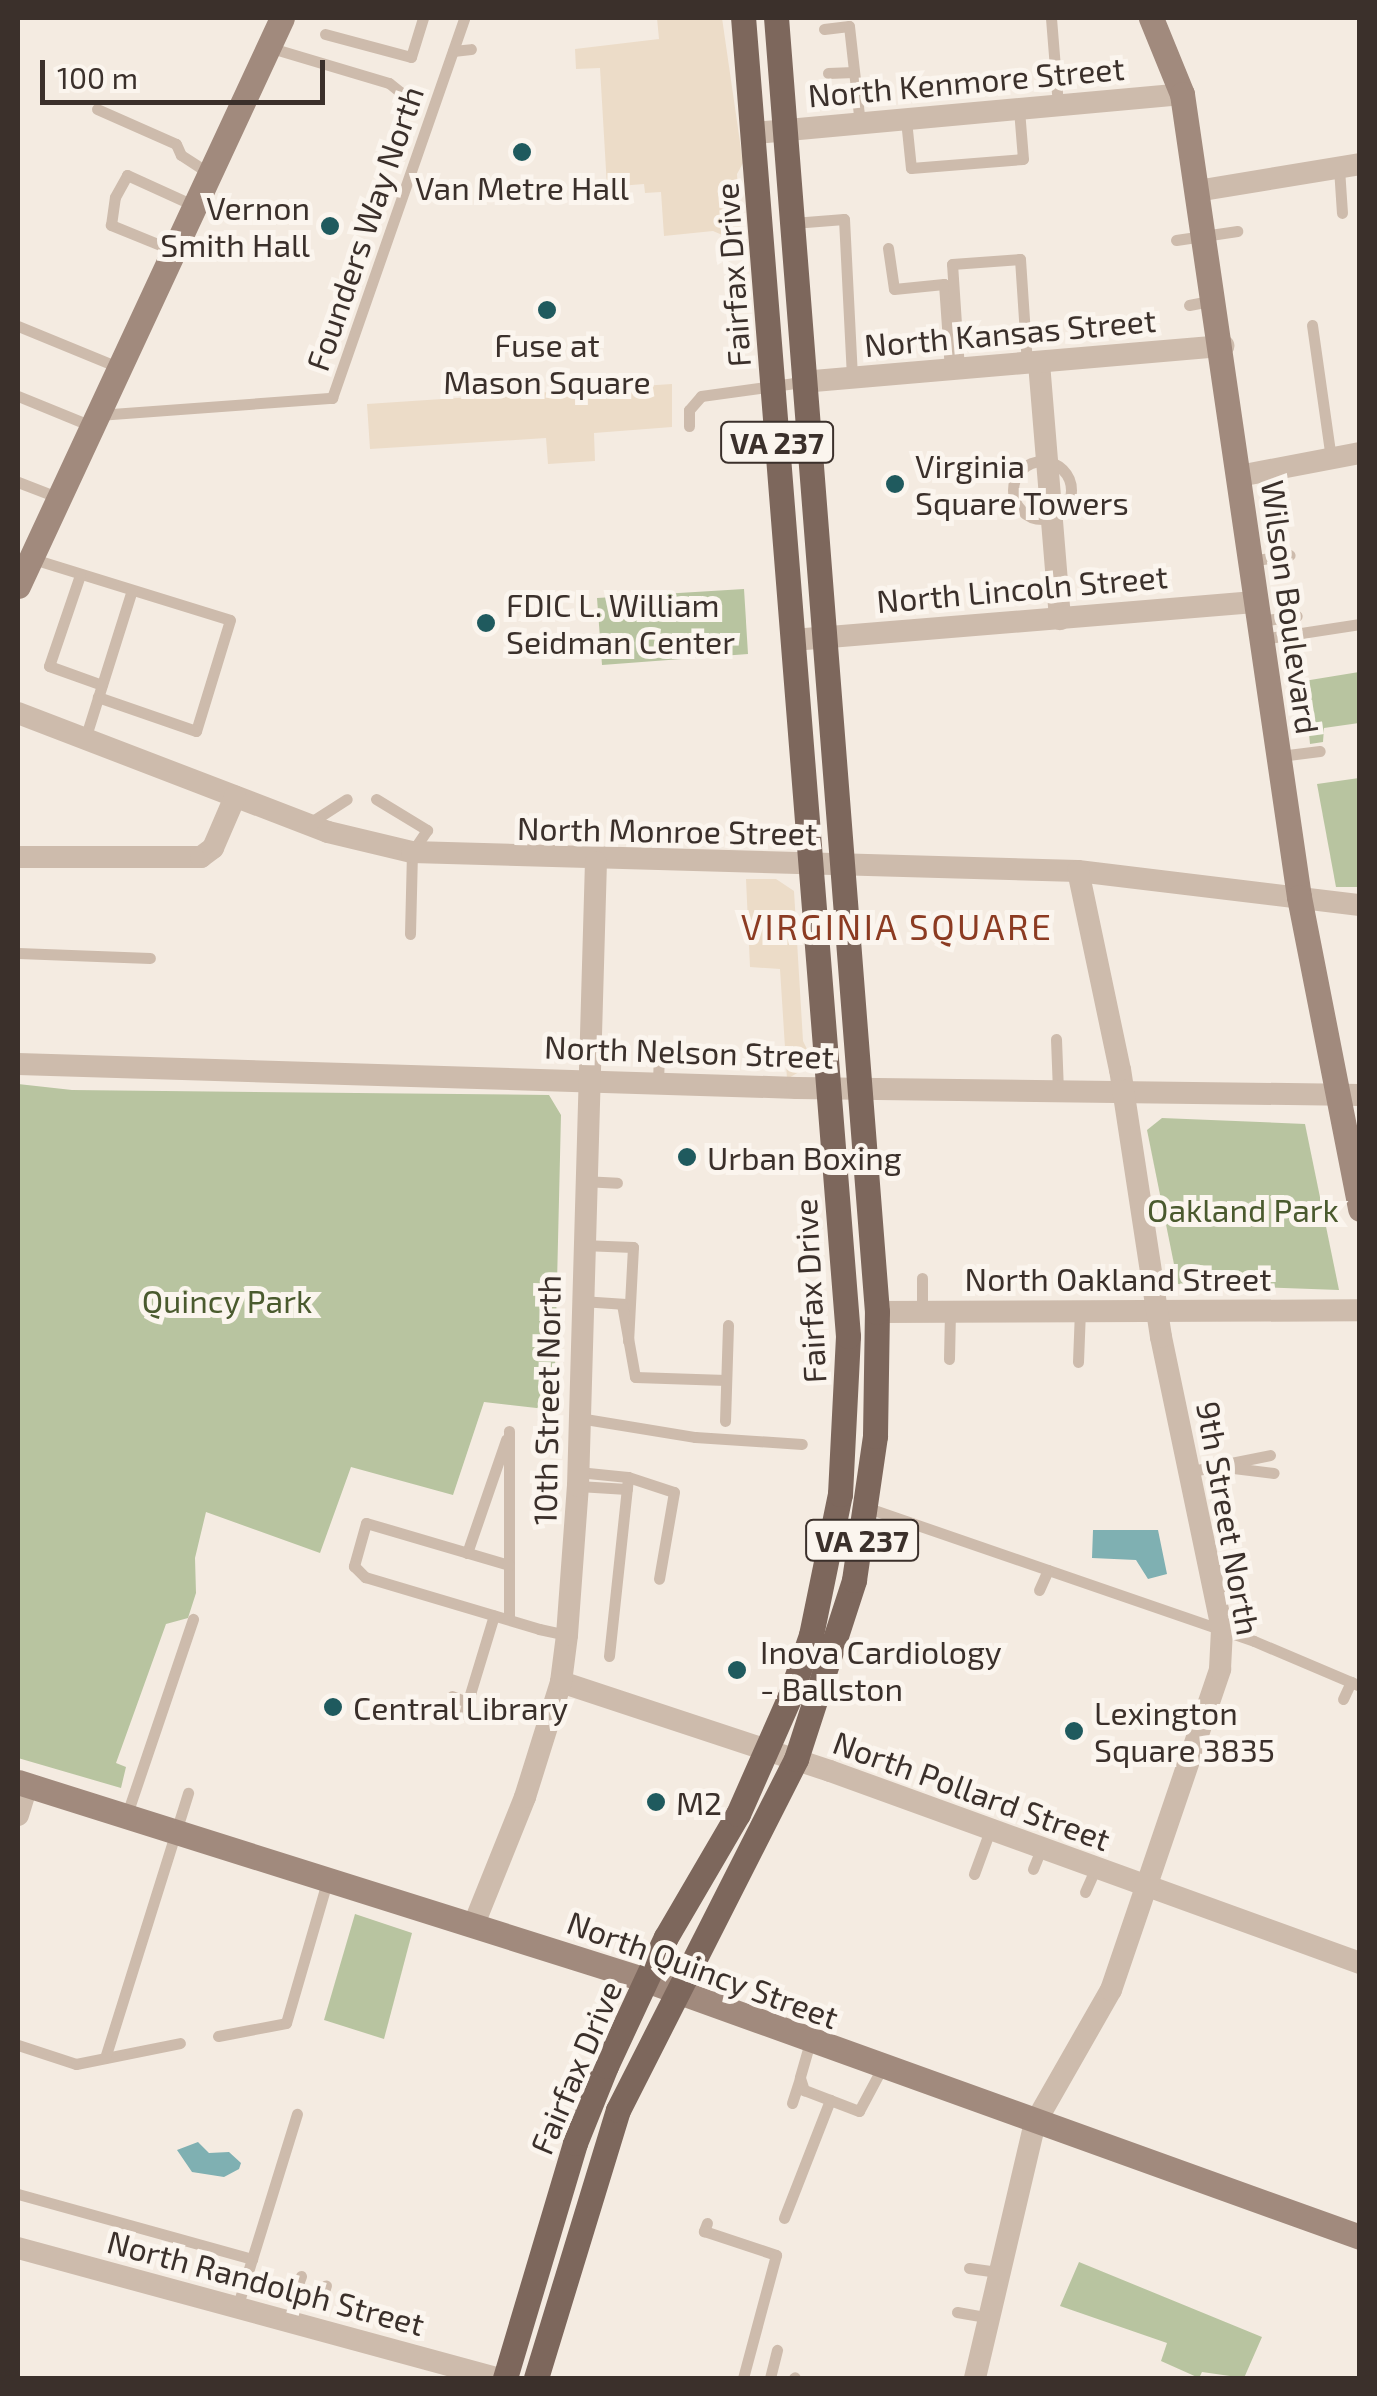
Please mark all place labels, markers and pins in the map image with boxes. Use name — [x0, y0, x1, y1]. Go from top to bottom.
marker: Van Metre Hall — [511, 141, 533, 163]
place label: Van Metre Hall — [415, 168, 629, 206]
place label: Vernon Smith Hall — [160, 189, 310, 264]
marker: Vernon Smith Hall — [319, 215, 341, 237]
marker: Fuse at Mason Square — [536, 299, 558, 321]
place label: Fuse at Mason Square — [443, 326, 651, 401]
place label: Virginia Square Towers — [915, 447, 1129, 522]
marker: Virginia Square Towers — [884, 473, 906, 495]
place label: FDIC L. William Seidman Center — [506, 586, 735, 661]
marker: FDIC L. William Seidman Center — [475, 612, 497, 634]
place label: Urban Boxing — [707, 1138, 902, 1176]
marker: Urban Boxing — [676, 1146, 698, 1168]
place label: Inova Cardiology - Ballston — [760, 1633, 1002, 1708]
marker: Inova Cardiology - Ballston — [724, 1657, 750, 1683]
place label: Central Library — [353, 1688, 569, 1726]
place label: Lexington Square 3835 — [1094, 1694, 1275, 1769]
marker: Central Library — [322, 1696, 344, 1718]
marker: Lexington Square 3835 — [1063, 1720, 1085, 1742]
place label: M2 — [676, 1783, 722, 1821]
marker: M2 — [645, 1791, 667, 1813]

